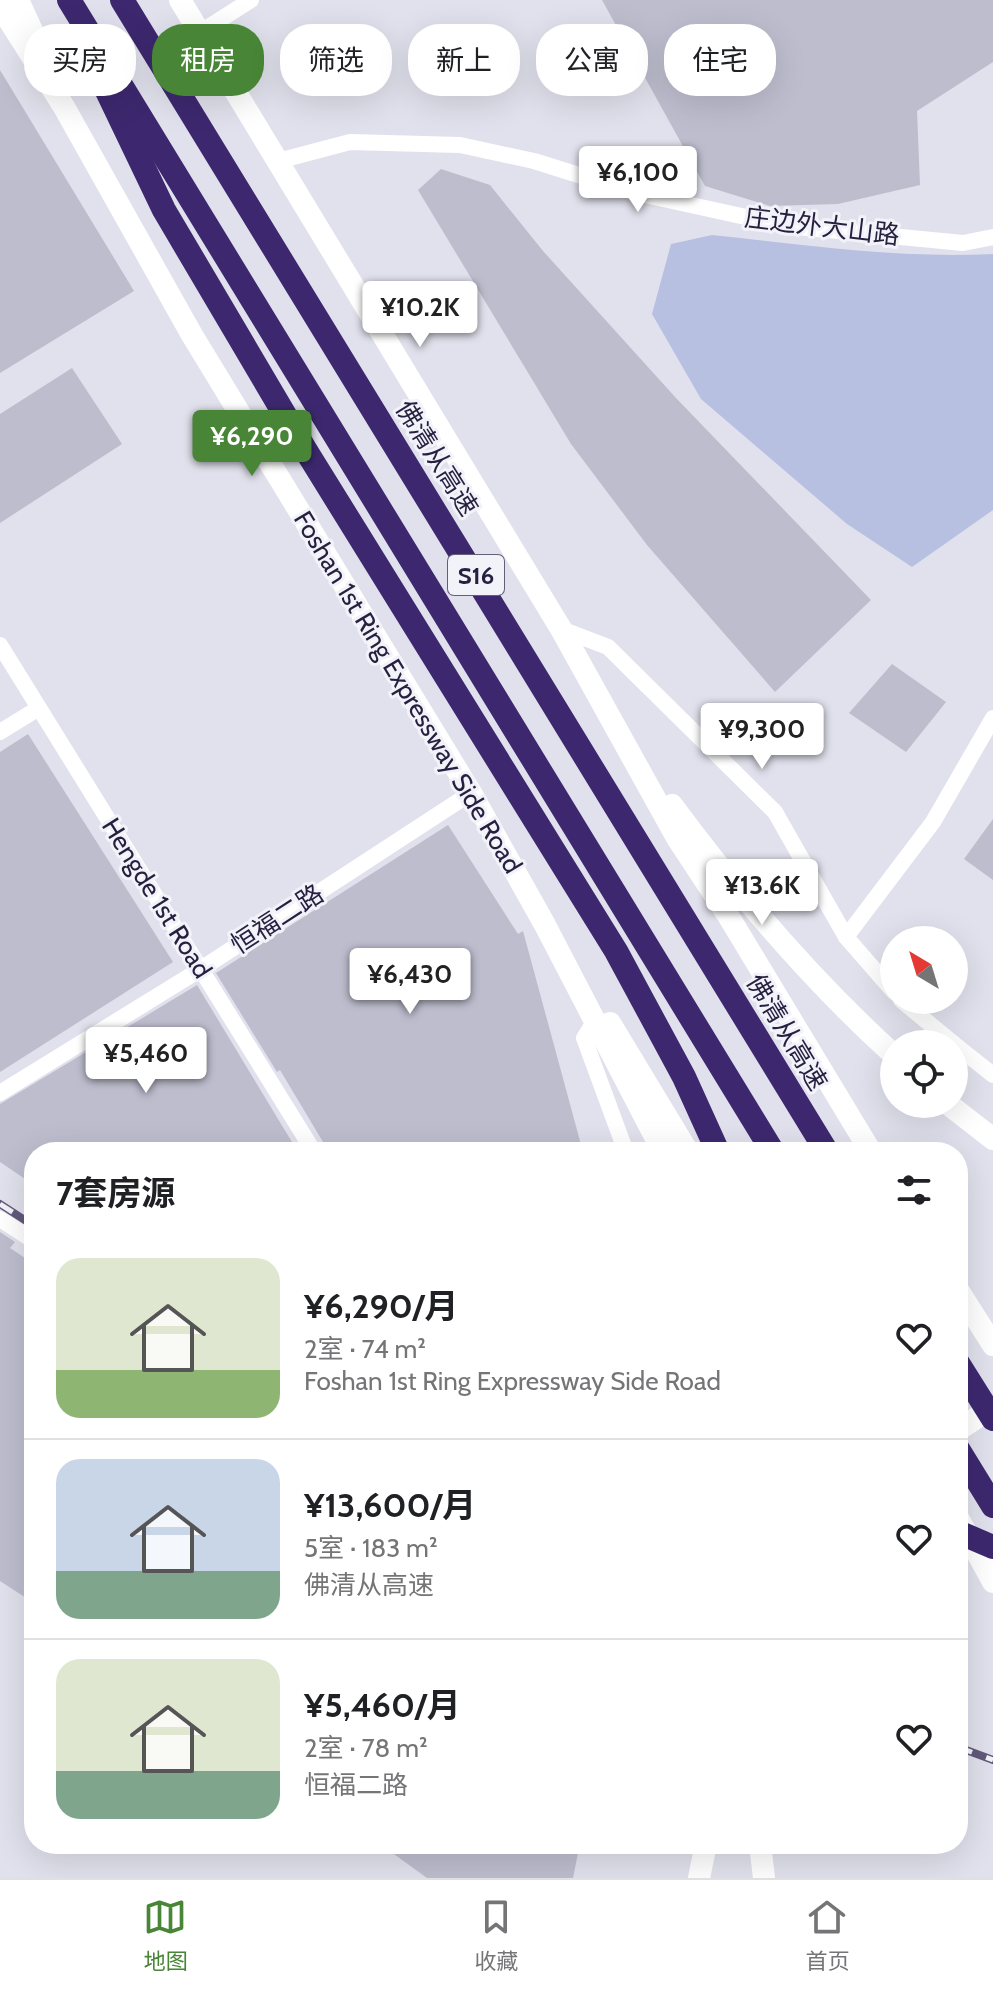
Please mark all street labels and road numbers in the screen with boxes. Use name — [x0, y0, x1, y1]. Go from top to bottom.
street label: 庄边外大山路 — [743, 201, 901, 251]
street label: 佛清从高速 — [389, 394, 485, 522]
street label: Foshan 1st Ring Expressway Side Road — [287, 505, 529, 879]
road number: S16 — [448, 555, 504, 595]
street label: Hengde 1st Road — [95, 812, 219, 984]
street label: 恒福二路 — [225, 877, 329, 961]
street label: 佛清从高速 — [740, 968, 834, 1096]

